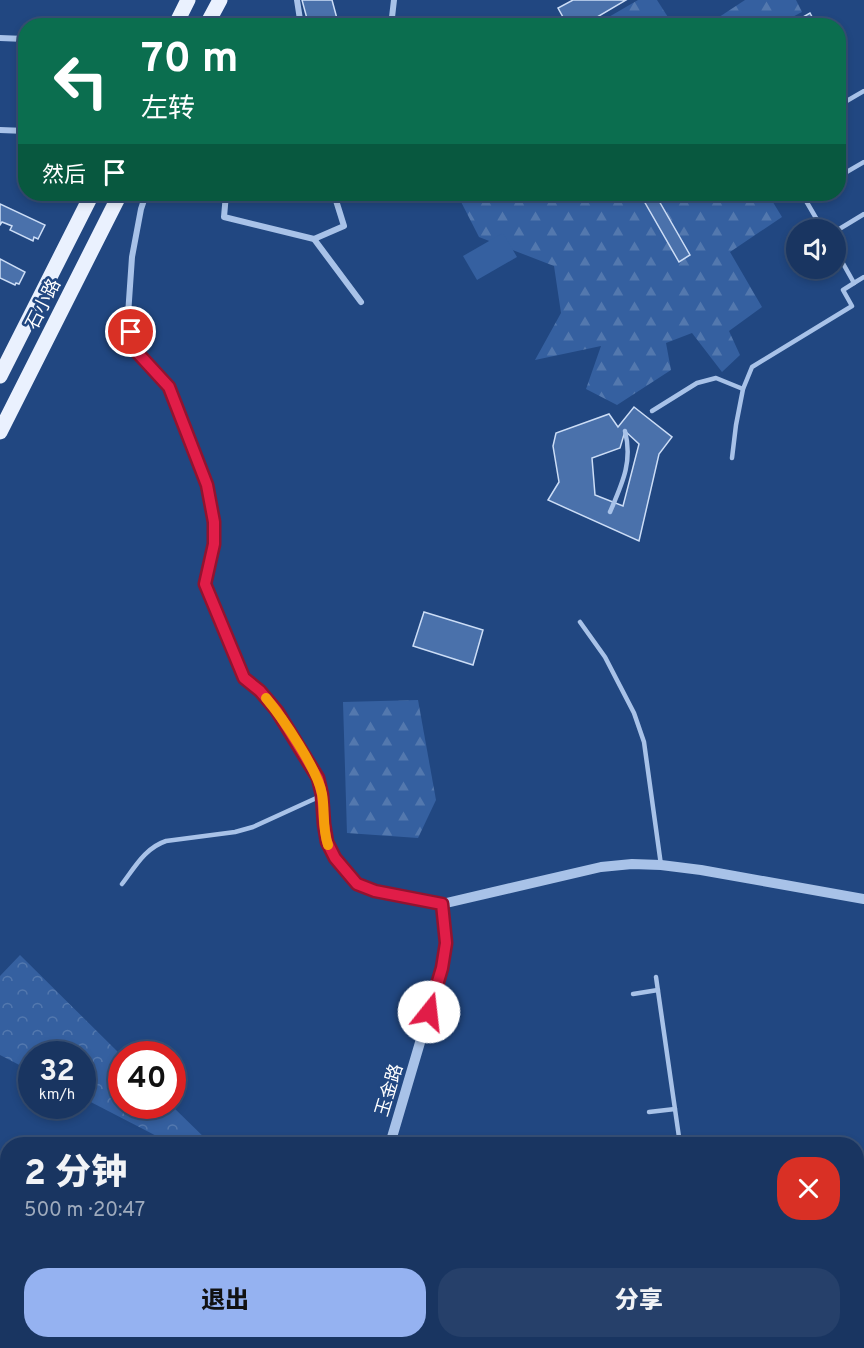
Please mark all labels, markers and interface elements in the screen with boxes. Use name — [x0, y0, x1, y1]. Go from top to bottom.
text: 70 m — [141, 34, 239, 87]
icon: left — [42, 42, 120, 120]
text: 左转 — [141, 93, 195, 127]
icon: arrive — [98, 156, 131, 189]
text: 然后 — [42, 163, 86, 190]
map controls — [786, 219, 846, 279]
button: sound — [786, 219, 846, 279]
street label: 石小路 — [22, 275, 67, 334]
pin — [105, 306, 156, 357]
icon: arrive — [114, 315, 147, 348]
position arrow — [397, 980, 461, 1044]
speed limit sign: 40 — [108, 1041, 186, 1119]
text: 32 — [39, 1054, 75, 1091]
street label: 玉金路 — [372, 1061, 409, 1120]
text: km/h — [39, 1086, 75, 1105]
text: 2 分钟 — [24, 1152, 127, 1198]
button: close — [777, 1157, 840, 1220]
text: 500 m · 20:47 — [24, 1198, 145, 1224]
button: 退出 — [24, 1268, 426, 1337]
button: 分享 — [438, 1268, 840, 1337]

